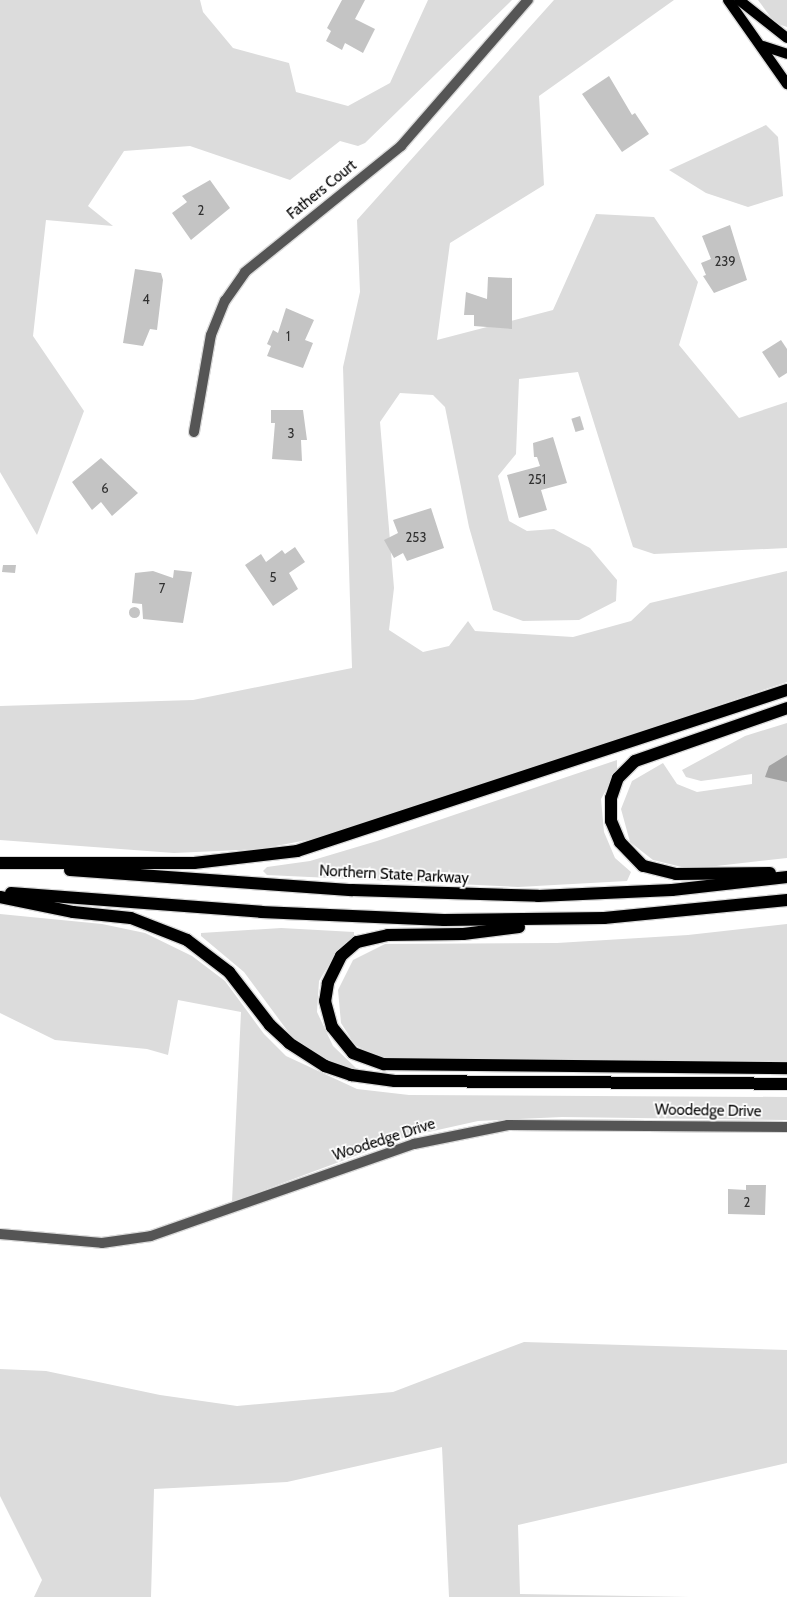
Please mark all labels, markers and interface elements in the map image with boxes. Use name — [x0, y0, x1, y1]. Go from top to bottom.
street label: Fathers Court — [284, 157, 360, 223]
house number: 2 — [198, 202, 204, 218]
house number: 239 — [714, 253, 736, 269]
house number: 4 — [142, 291, 150, 307]
house number: 1 — [286, 328, 290, 344]
house number: 3 — [287, 425, 295, 441]
house number: 251 — [528, 471, 546, 487]
house number: 6 — [101, 480, 109, 496]
house number: 253 — [406, 529, 426, 545]
house number: 5 — [269, 569, 277, 585]
house number: 7 — [159, 580, 165, 596]
street label: Northern State Parkway — [319, 862, 469, 888]
street label: Woodedge Drive — [655, 1101, 761, 1121]
street label: Woodedge Drive — [331, 1115, 437, 1165]
house number: 2 — [744, 1194, 750, 1210]

